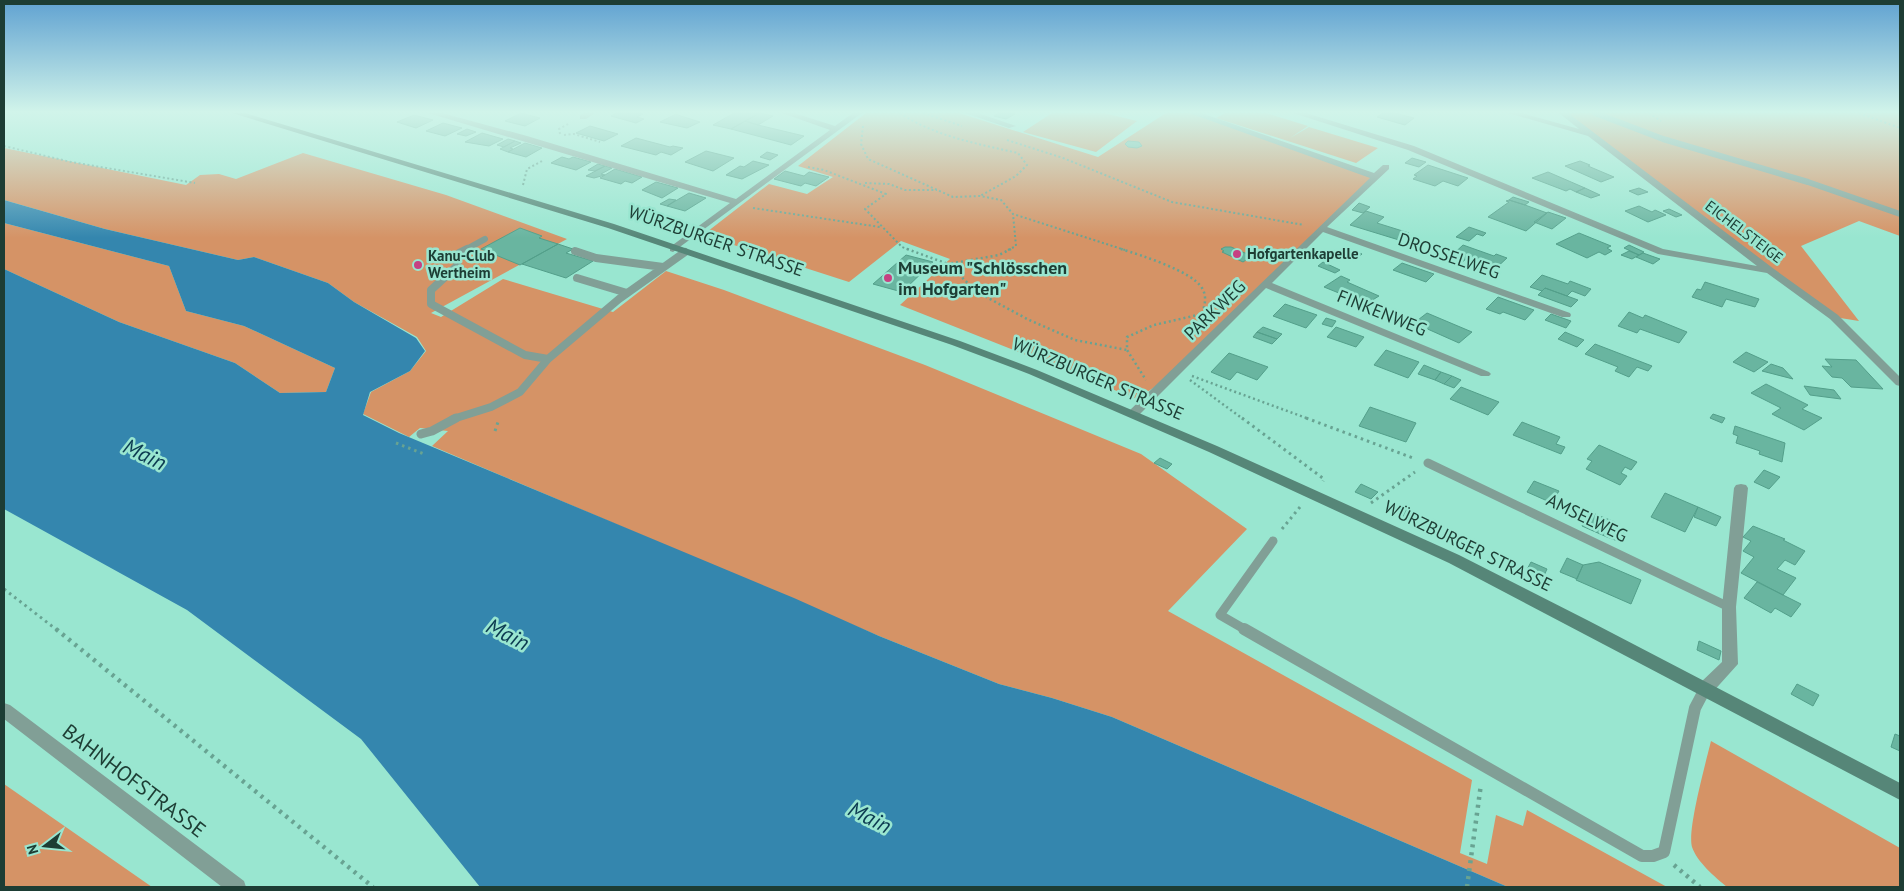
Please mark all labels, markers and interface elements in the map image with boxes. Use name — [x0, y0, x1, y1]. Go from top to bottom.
street label: EICHELSTEIGE — [1702, 196, 1787, 267]
street label: WÜRZBURGER STRASSE — [625, 200, 807, 281]
street label: DROSSELWEG — [1395, 227, 1503, 284]
place label: Hofgartenkapelle — [1247, 244, 1359, 263]
place label: Kanu-Club Wertheim — [428, 246, 495, 282]
marker: Hofgartenkapelle — [1231, 248, 1243, 260]
place label: Museum "Schlösschen im Hofgarten" — [898, 256, 1067, 300]
marker: Kanu-Club Wertheim — [412, 259, 424, 271]
marker: Museum "Schlösschen im Hofgarten" — [882, 272, 894, 284]
street label: PARKWEG — [1179, 275, 1250, 345]
street label: FINKENWEG — [1334, 284, 1431, 341]
street label: WÜRZBURGER STRASSE — [1009, 332, 1187, 425]
water label: Main — [119, 432, 171, 476]
street label: AMSELWEG — [1543, 488, 1632, 547]
street label: WÜRZBURGER STRASSE — [1380, 495, 1556, 596]
water label: Main — [482, 611, 534, 657]
street label: BAHNHOFSTRASSE — [57, 718, 211, 843]
water label: Main — [844, 794, 896, 840]
north arrow — [20, 821, 70, 871]
text: N — [23, 843, 42, 856]

